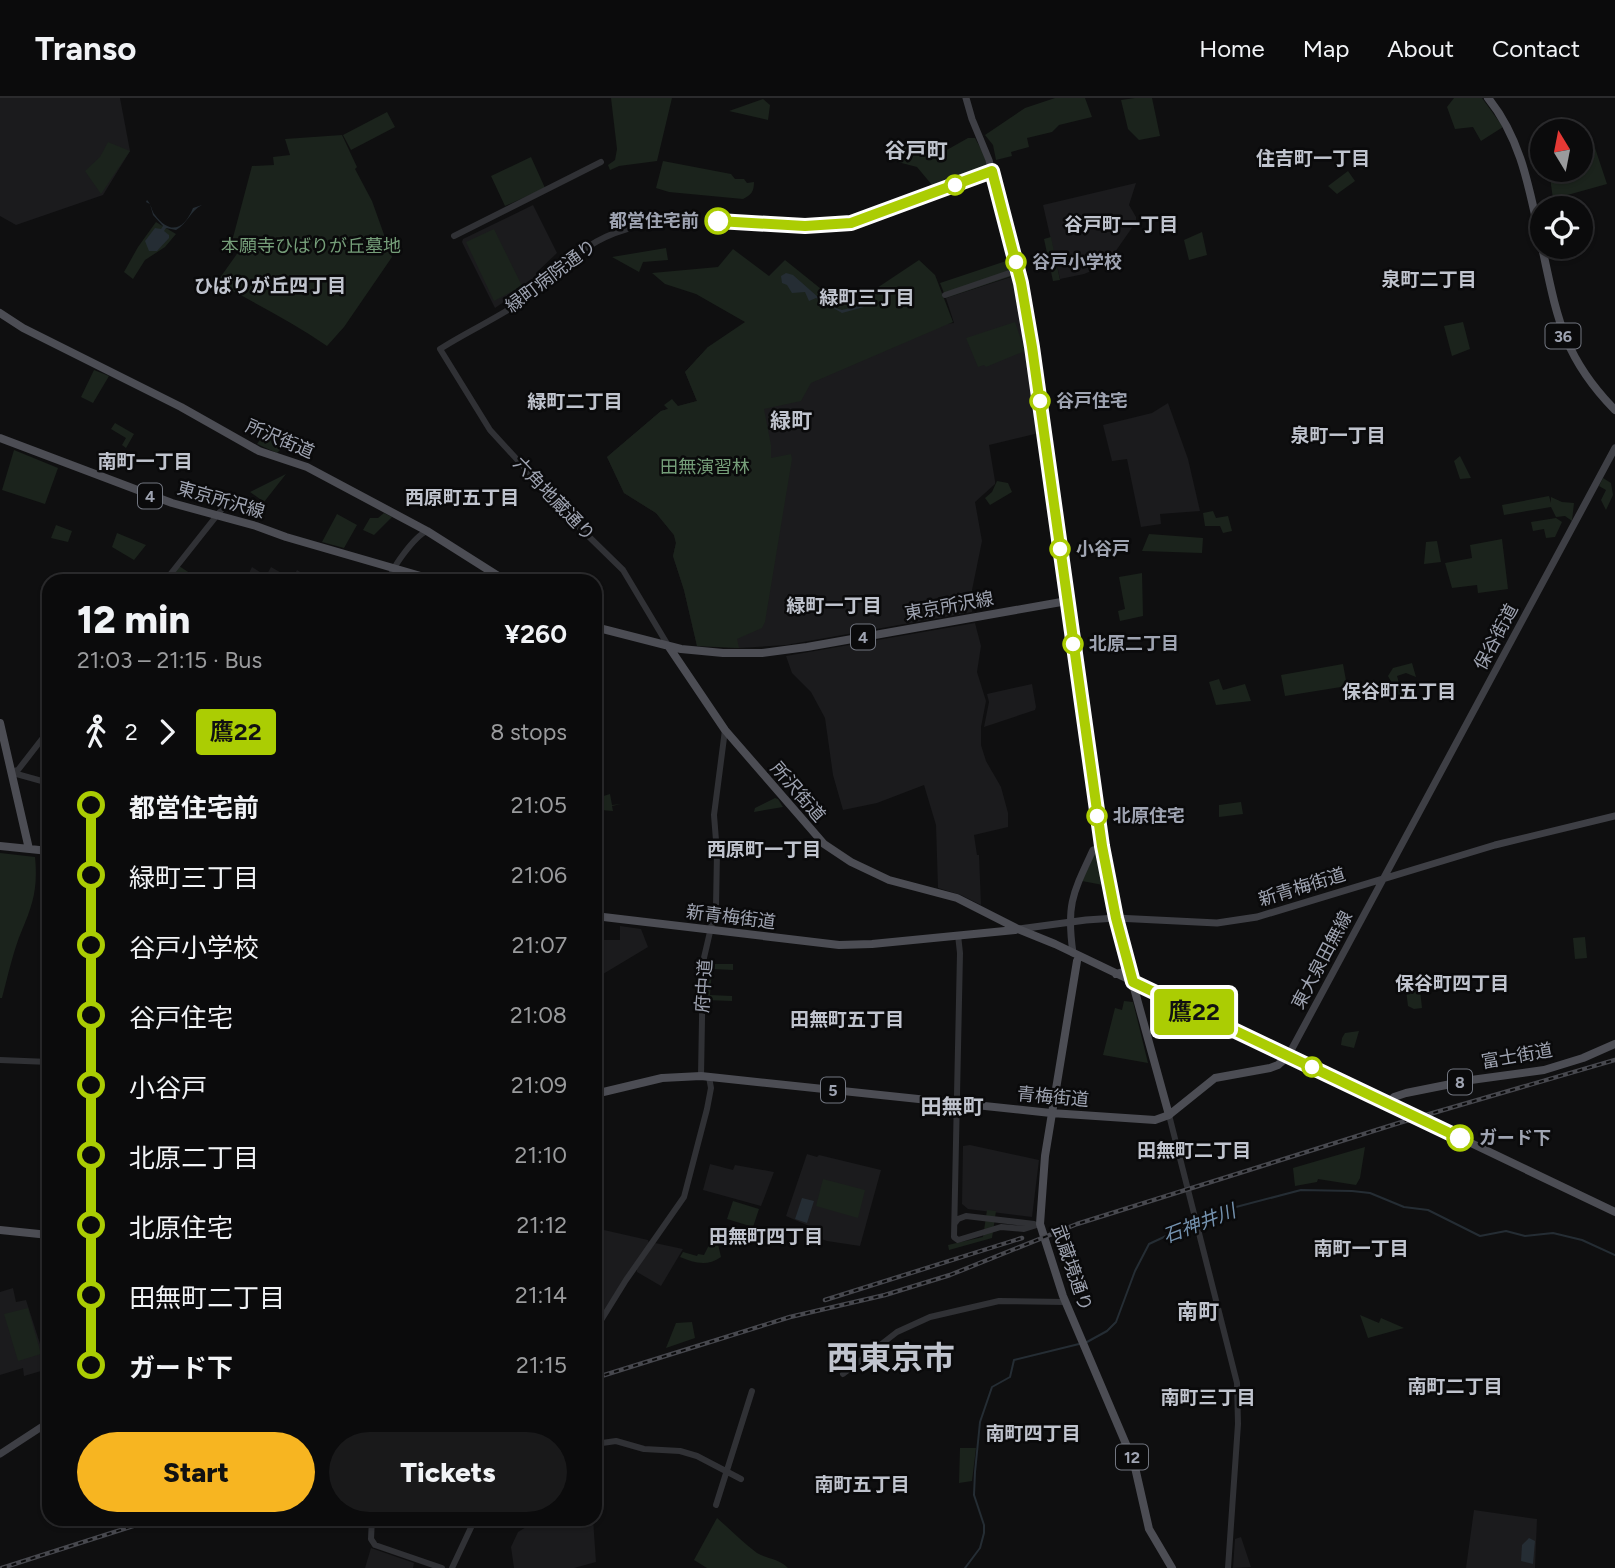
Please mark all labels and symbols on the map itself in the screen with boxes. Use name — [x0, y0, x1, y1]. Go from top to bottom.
north arrow — [1530, 119, 1592, 182]
district label: 谷戸町 — [885, 138, 948, 163]
district label: 住吉町一丁目 — [1256, 147, 1370, 170]
unlabelled marker — [945, 175, 965, 195]
marker: 都営住宅前 — [705, 208, 731, 234]
place label: 都営住宅前 — [609, 210, 699, 232]
district label: 谷戸町一丁目 — [1064, 213, 1178, 236]
park label: 本願寺ひばりが丘墓地 — [221, 235, 401, 257]
street label: 緑町病院通り — [501, 235, 601, 317]
place label: 谷戸小学校 — [1032, 251, 1122, 273]
marker: 谷戸小学校 — [1006, 252, 1026, 272]
district label: 泉町二丁目 — [1381, 268, 1477, 291]
district label: ひばりが丘四丁目 — [194, 274, 346, 297]
district label: 緑町三丁目 — [819, 286, 915, 309]
road number: 36 — [1546, 324, 1580, 348]
district label: 緑町二丁目 — [527, 390, 623, 413]
place label: 谷戸住宅 — [1056, 390, 1128, 412]
marker: 谷戸住宅 — [1030, 391, 1050, 411]
district label: 緑町 — [770, 408, 812, 433]
street label: 所沢街道 — [243, 415, 317, 463]
district label: 泉町一丁目 — [1290, 424, 1386, 447]
district label: 南町一丁目 — [97, 450, 193, 473]
street label: 六角地蔵通り — [509, 453, 599, 545]
park label: 田無演習林 — [660, 456, 750, 478]
street label: 東京所沢線 — [175, 477, 267, 523]
road number: 4 — [138, 484, 162, 508]
district label: 西原町五丁目 — [405, 486, 519, 509]
place label: 小谷戸 — [1076, 538, 1130, 560]
marker: 小谷戸 — [1050, 539, 1070, 559]
street label: 東京所沢線 — [903, 587, 995, 625]
district label: 緑町一丁目 — [786, 594, 882, 617]
street label: 保谷街道 — [1469, 600, 1523, 674]
road number: 4 — [851, 624, 875, 650]
place label: 北原二丁目 — [1089, 633, 1179, 655]
marker: 北原二丁目 — [1063, 634, 1083, 654]
district label: 保谷町五丁目 — [1342, 680, 1456, 703]
street label: 所沢街道 — [766, 758, 830, 826]
place label: 北原住宅 — [1113, 805, 1185, 827]
marker: 北原住宅 — [1087, 806, 1107, 826]
district label: 西原町一丁目 — [707, 838, 821, 861]
street label: 新青梅街道 — [1256, 863, 1348, 911]
street label: 新青梅街道 — [685, 901, 777, 933]
street label: 東大泉田無線 — [1287, 907, 1357, 1013]
street label: 府中道 — [691, 958, 717, 1014]
district label: 保谷町四丁目 — [1395, 972, 1509, 995]
line badge: 鷹22 — [1154, 989, 1234, 1035]
district label: 田無町五丁目 — [790, 1008, 904, 1031]
street label: 富士街道 — [1480, 1039, 1554, 1073]
unlabelled marker — [1302, 1057, 1322, 1077]
road number: 8 — [1448, 1070, 1472, 1094]
road number: 5 — [821, 1078, 845, 1102]
street label: 青梅街道 — [1016, 1083, 1090, 1111]
district label: 田無町 — [921, 1094, 984, 1119]
marker: ガード下 — [1447, 1125, 1473, 1151]
place label: ガード下 — [1479, 1127, 1551, 1149]
district label: 田無町二丁目 — [1137, 1139, 1251, 1162]
water label: 石神井川 — [1160, 1198, 1241, 1248]
street label: 武蔵境通り — [1047, 1222, 1097, 1314]
district label: 田無町四丁目 — [709, 1225, 823, 1248]
district label: 南町一丁目 — [1313, 1237, 1409, 1260]
district label: 南町 — [1177, 1299, 1219, 1324]
district label: 西東京市 — [827, 1339, 955, 1377]
district label: 南町二丁目 — [1407, 1375, 1503, 1398]
district label: 南町三丁目 — [1160, 1386, 1256, 1409]
district label: 南町四丁目 — [985, 1422, 1081, 1445]
road number: 12 — [1116, 1444, 1148, 1470]
district label: 南町五丁目 — [814, 1473, 910, 1496]

